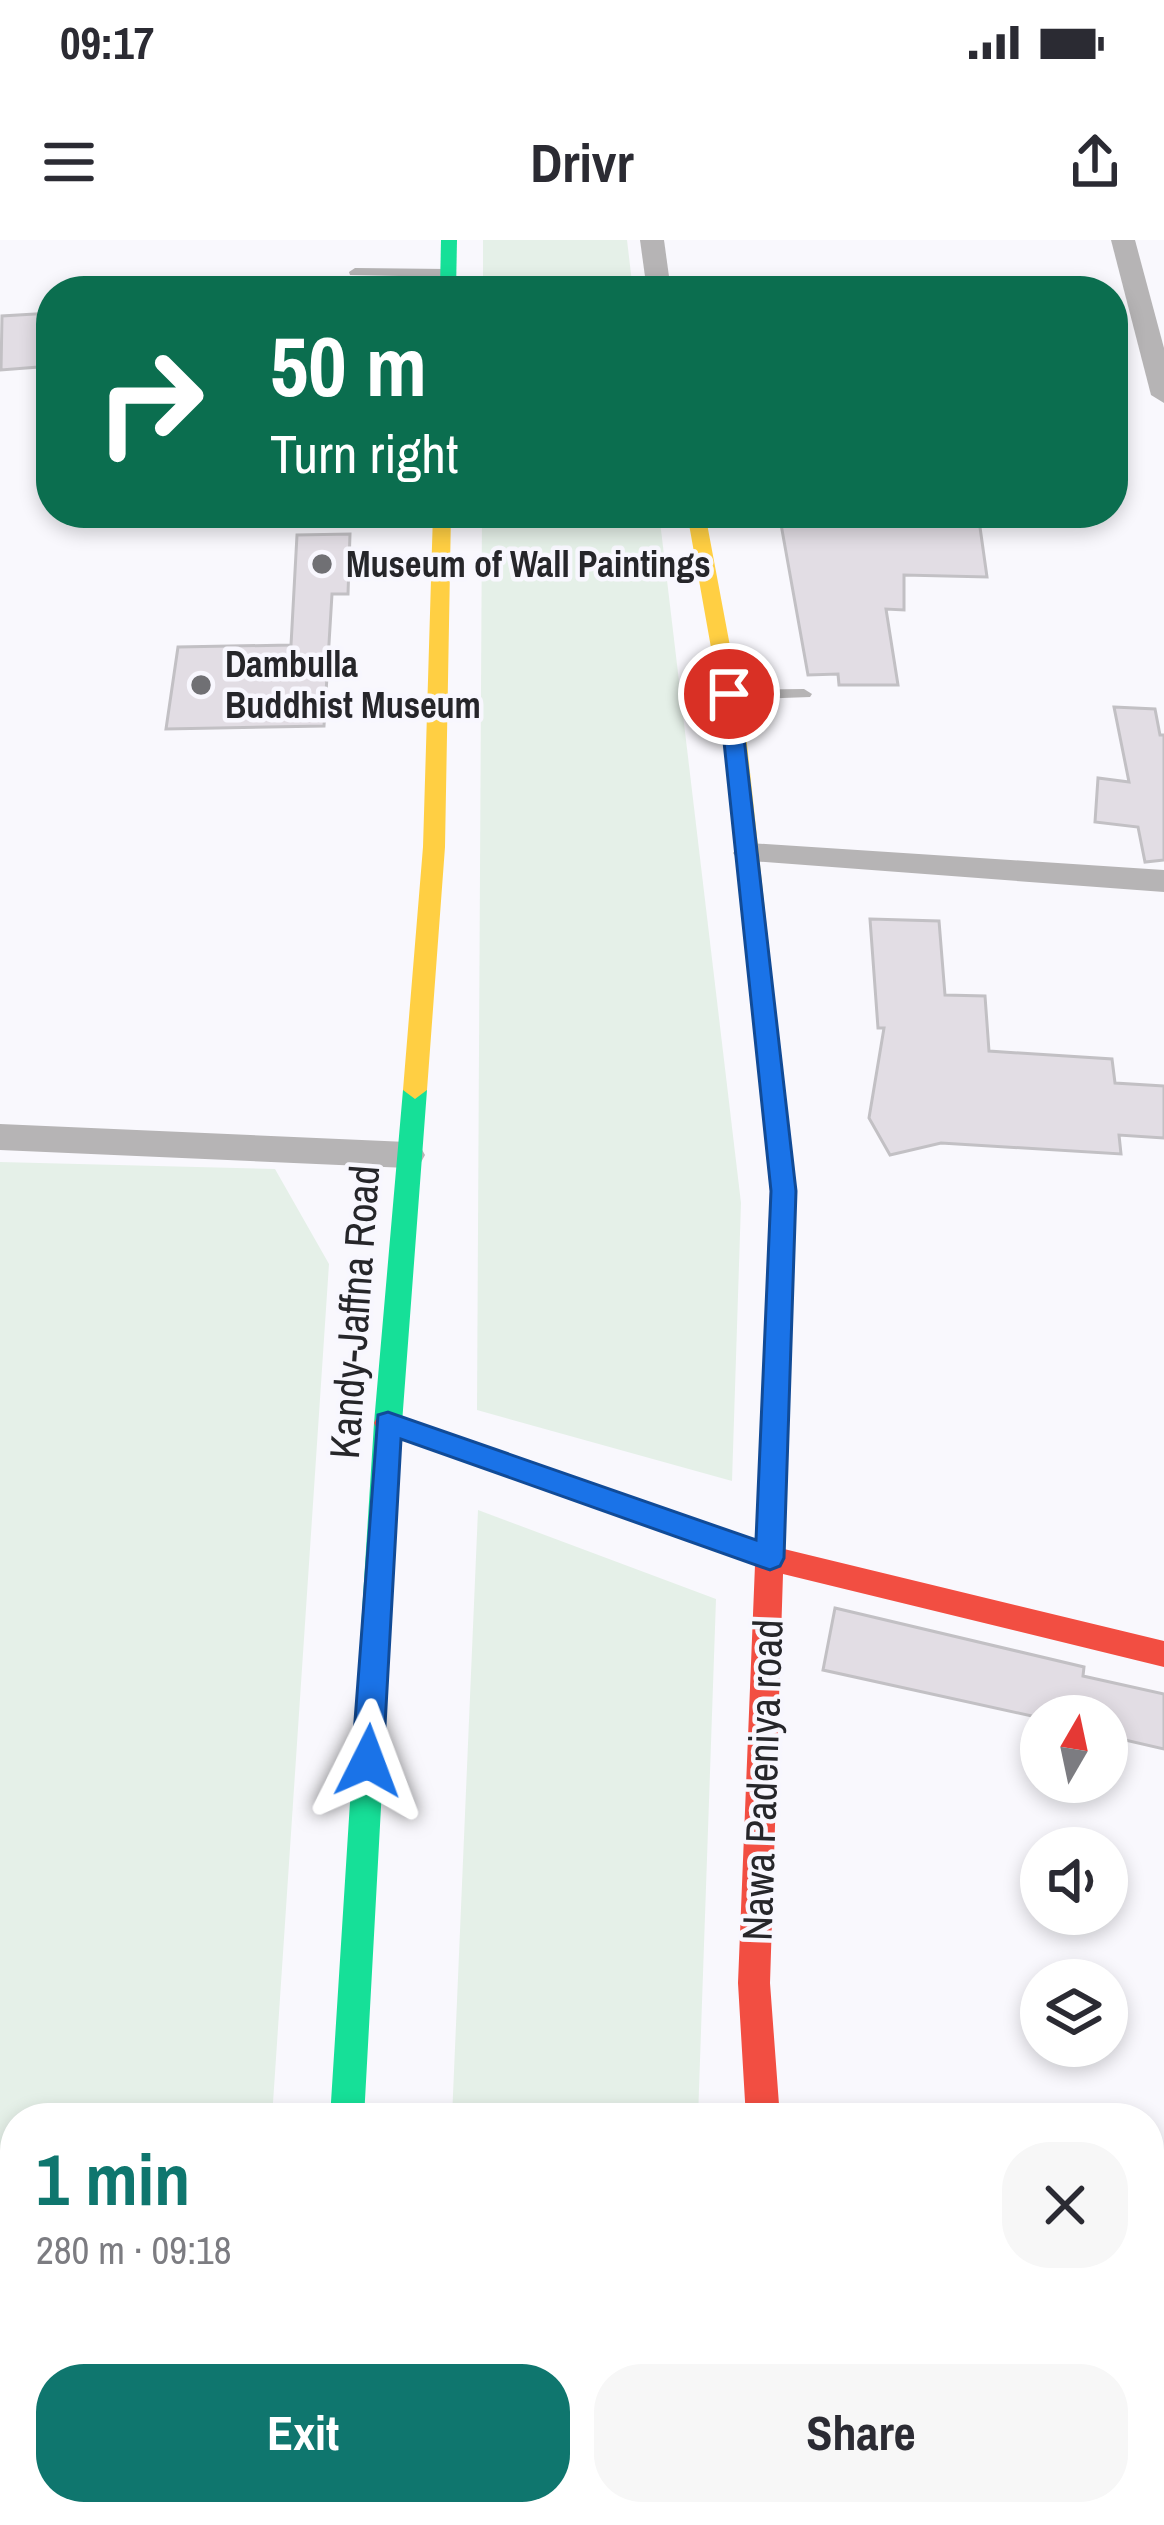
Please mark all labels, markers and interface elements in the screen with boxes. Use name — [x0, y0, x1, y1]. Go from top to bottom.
text: 09:17 — [60, 12, 154, 73]
text: Drivr — [530, 126, 634, 199]
icon: menu — [36, 129, 102, 195]
icon: share — [1062, 129, 1128, 195]
text: 50 m — [270, 309, 427, 422]
icon: right — [72, 324, 228, 480]
text: Turn right — [270, 417, 458, 490]
place label: Museum of Wall Paintings — [346, 540, 711, 588]
marker: Museum of Wall Paintings — [309, 551, 335, 577]
place label: Dambulla Buddhist Museum — [225, 640, 481, 729]
pin — [678, 643, 780, 745]
icon: arrive — [696, 661, 762, 727]
marker: Dambulla Buddhist Museum — [188, 672, 214, 698]
street label: Kandy-Jaffna Road — [316, 1163, 392, 1461]
street label: Nawa Padeniya road — [728, 1618, 796, 1942]
north arrow — [1020, 1695, 1128, 1803]
map controls — [1020, 1695, 1128, 2067]
position arrow — [305, 1698, 431, 1824]
button: sound — [1020, 1827, 1128, 1935]
button: layers — [1020, 1959, 1128, 2067]
text: 1 min — [36, 2130, 190, 2227]
button: close — [1002, 2142, 1128, 2268]
text: 280 m · 09:18 — [36, 2224, 232, 2276]
button: Exit — [36, 2364, 570, 2502]
button: Share — [594, 2364, 1128, 2502]

